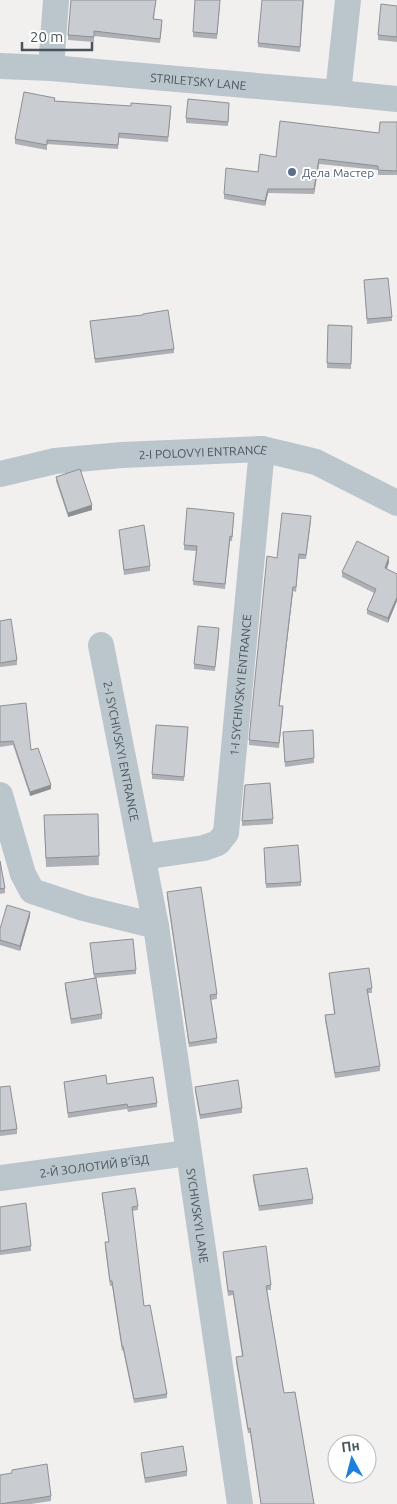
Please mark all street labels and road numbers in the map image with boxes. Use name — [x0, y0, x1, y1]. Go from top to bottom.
street label: STRILETSKY LANE — [150, 70, 247, 92]
street label: 2-I POLOVYI ENTRANCE — [139, 442, 269, 461]
street label: 1-I SYCHIVSKYI ENTRANCE — [227, 613, 253, 756]
street label: 2-I SYCHIVSKYI ENTRANCE — [102, 680, 142, 822]
street label: 2-Й ЗОЛОТИЙ В’ЇЗД — [39, 1152, 150, 1179]
street label: SYCHIVSKYI LANE — [185, 1167, 211, 1264]

